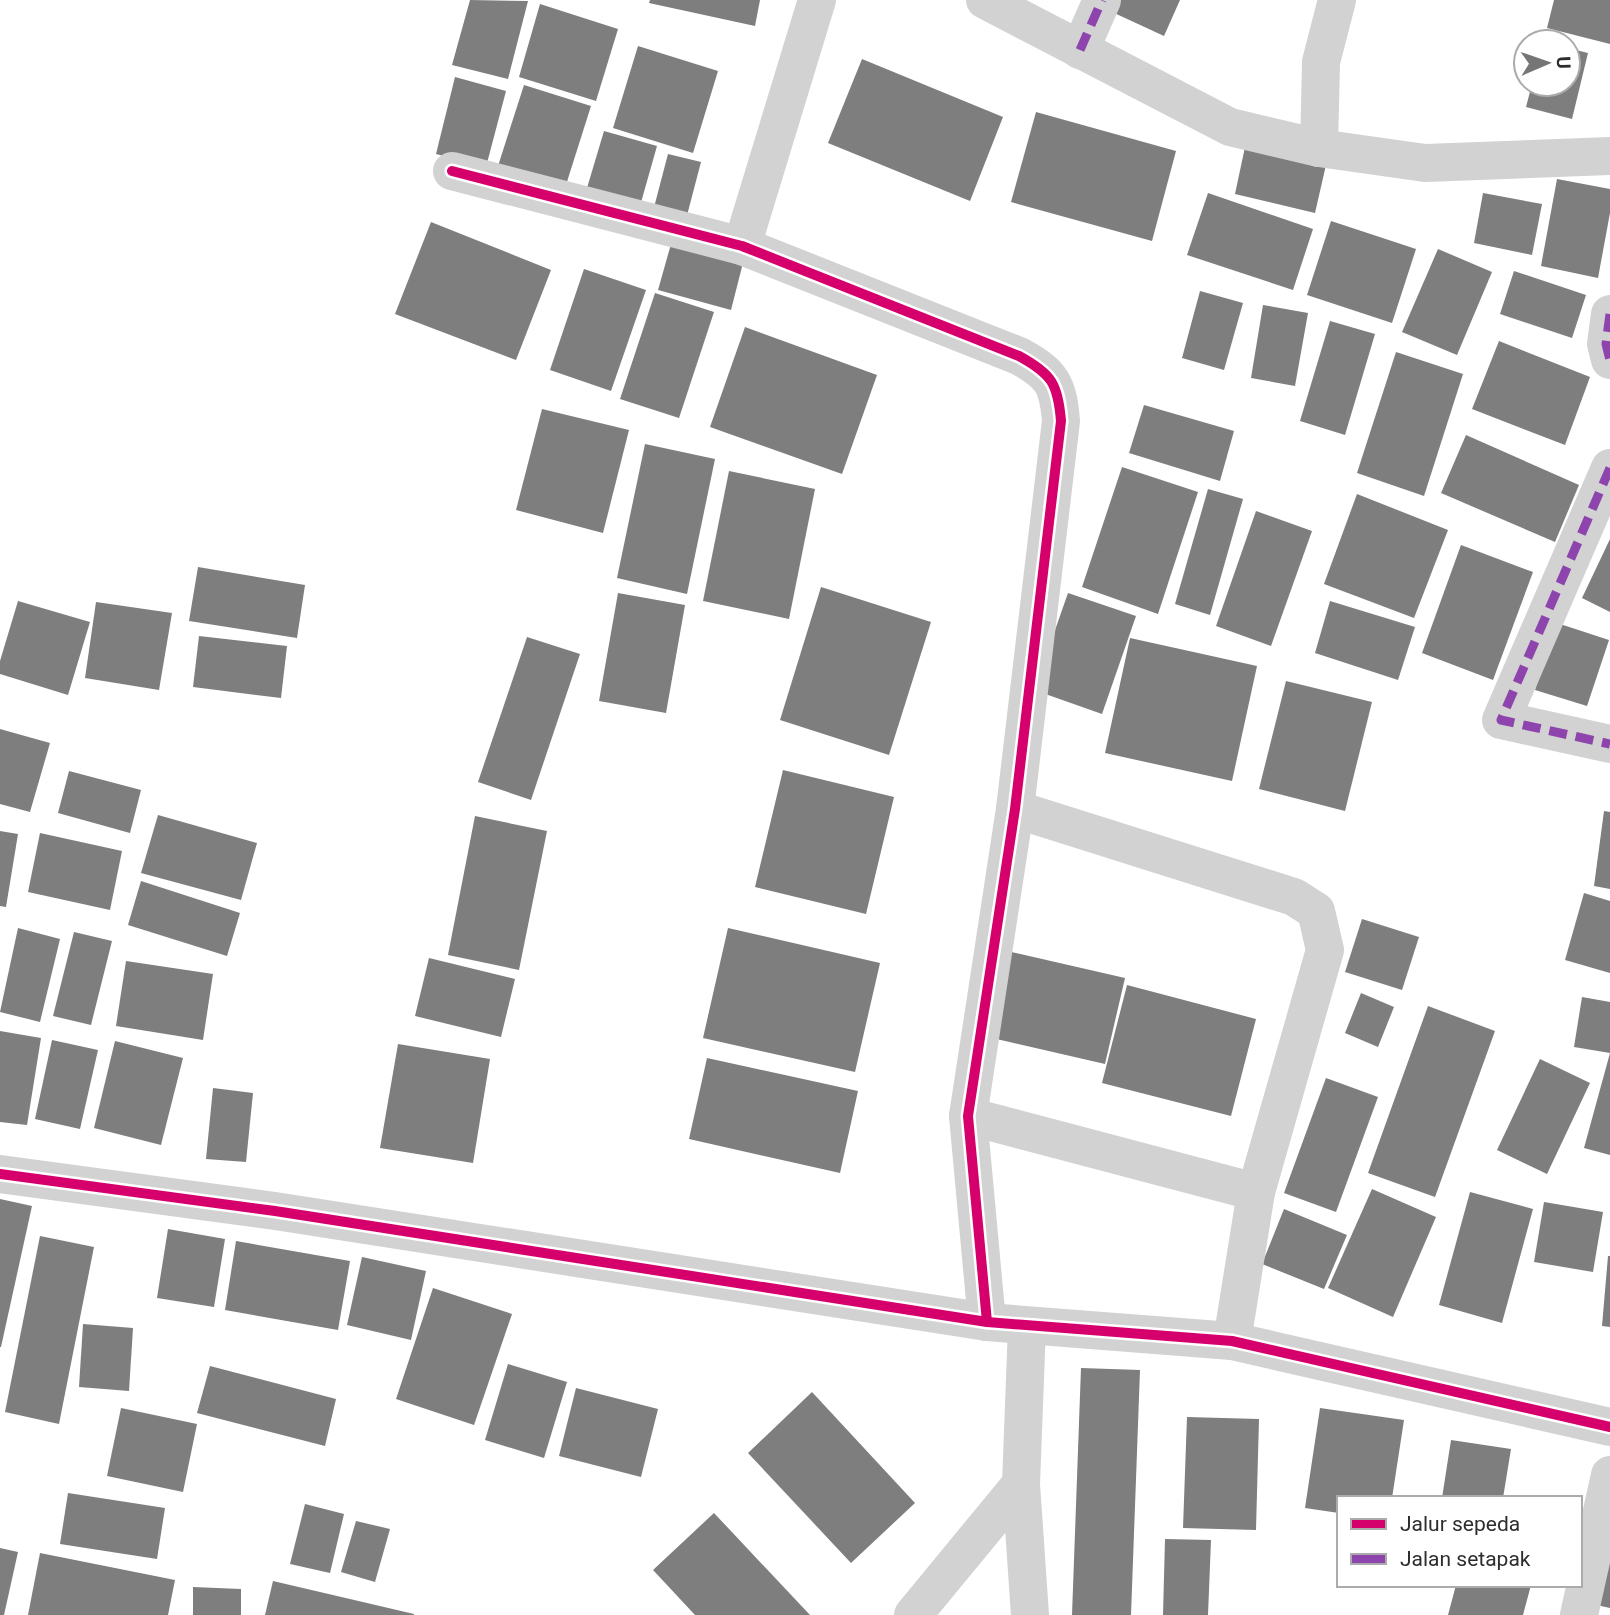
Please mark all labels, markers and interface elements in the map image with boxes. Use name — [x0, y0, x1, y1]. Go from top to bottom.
north arrow — [1512, 28, 1582, 98]
text: U — [1552, 56, 1575, 69]
legend — [1337, 1496, 1582, 1587]
text: Jalur sepeda — [1400, 1512, 1520, 1536]
text: Jalan setapak — [1400, 1547, 1531, 1571]

